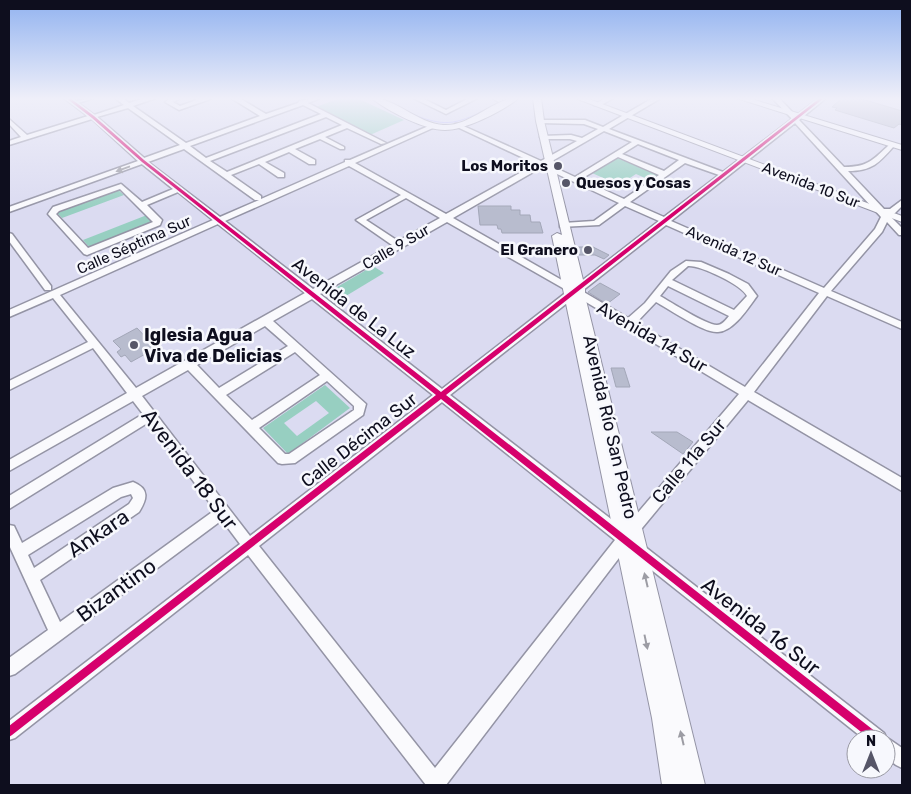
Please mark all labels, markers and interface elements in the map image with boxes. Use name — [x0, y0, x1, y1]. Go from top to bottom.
place label: Los Moritos — [461, 157, 548, 175]
street label: Avenida 10 Sur — [760, 158, 863, 212]
marker: Los Moritos — [552, 160, 564, 172]
one-way arrow — [116, 166, 131, 173]
place label: Quesos y Cosas — [576, 174, 691, 192]
marker: Quesos y Cosas — [560, 177, 572, 189]
street label: Calle Séptima Sur — [74, 212, 194, 278]
street label: Calle 9 Sur — [359, 220, 433, 273]
street label: Avenida 12 Sur — [683, 222, 785, 280]
place label: El Granero — [500, 241, 578, 259]
marker: El Granero — [582, 244, 594, 256]
street label: Avenida de La Luz — [288, 253, 420, 363]
street label: Avenida 14 Sur — [593, 297, 711, 378]
place label: Iglesia Agua Viva de Delicias — [144, 324, 282, 367]
street label: Avenida Río San Pedro — [578, 333, 642, 521]
marker: Iglesia Agua Viva de Delicias — [128, 339, 140, 351]
street label: Calle Décima Sur — [297, 388, 422, 492]
street label: Avenida 18 Sur — [136, 404, 244, 534]
street label: Calle 11a Sur — [647, 414, 731, 508]
street label: Ankara — [63, 504, 133, 562]
street label: Bizantino — [71, 553, 161, 627]
one-way arrow — [642, 572, 650, 587]
street label: Avenida 16 Sur — [697, 572, 825, 680]
one-way arrow — [642, 634, 650, 649]
one-way arrow — [678, 729, 686, 745]
north arrow — [846, 729, 896, 779]
text: N — [866, 733, 876, 750]

